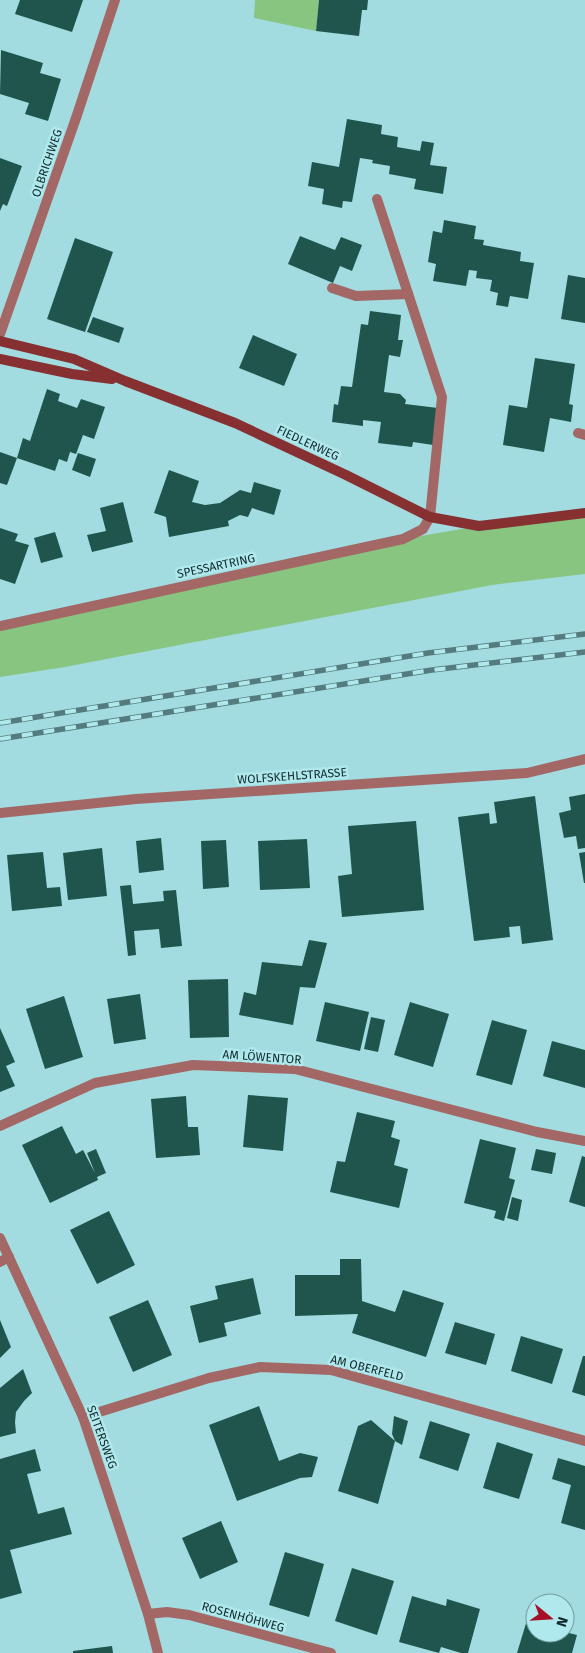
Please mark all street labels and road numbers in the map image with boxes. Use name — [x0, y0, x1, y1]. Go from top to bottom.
street label: OLBRICHWEG — [29, 127, 65, 199]
street label: FIEDLERWEG — [275, 422, 341, 464]
street label: SPESSARTRING — [176, 551, 256, 581]
street label: WOLFSKEHLSTRASSE — [237, 765, 347, 787]
street label: AM LÖWENTOR — [222, 1045, 302, 1067]
street label: AM OBERFELD — [329, 1352, 405, 1384]
street label: SEITERSWEG — [84, 1403, 120, 1471]
street label: ROSENHÖHWEG — [200, 1597, 286, 1635]

